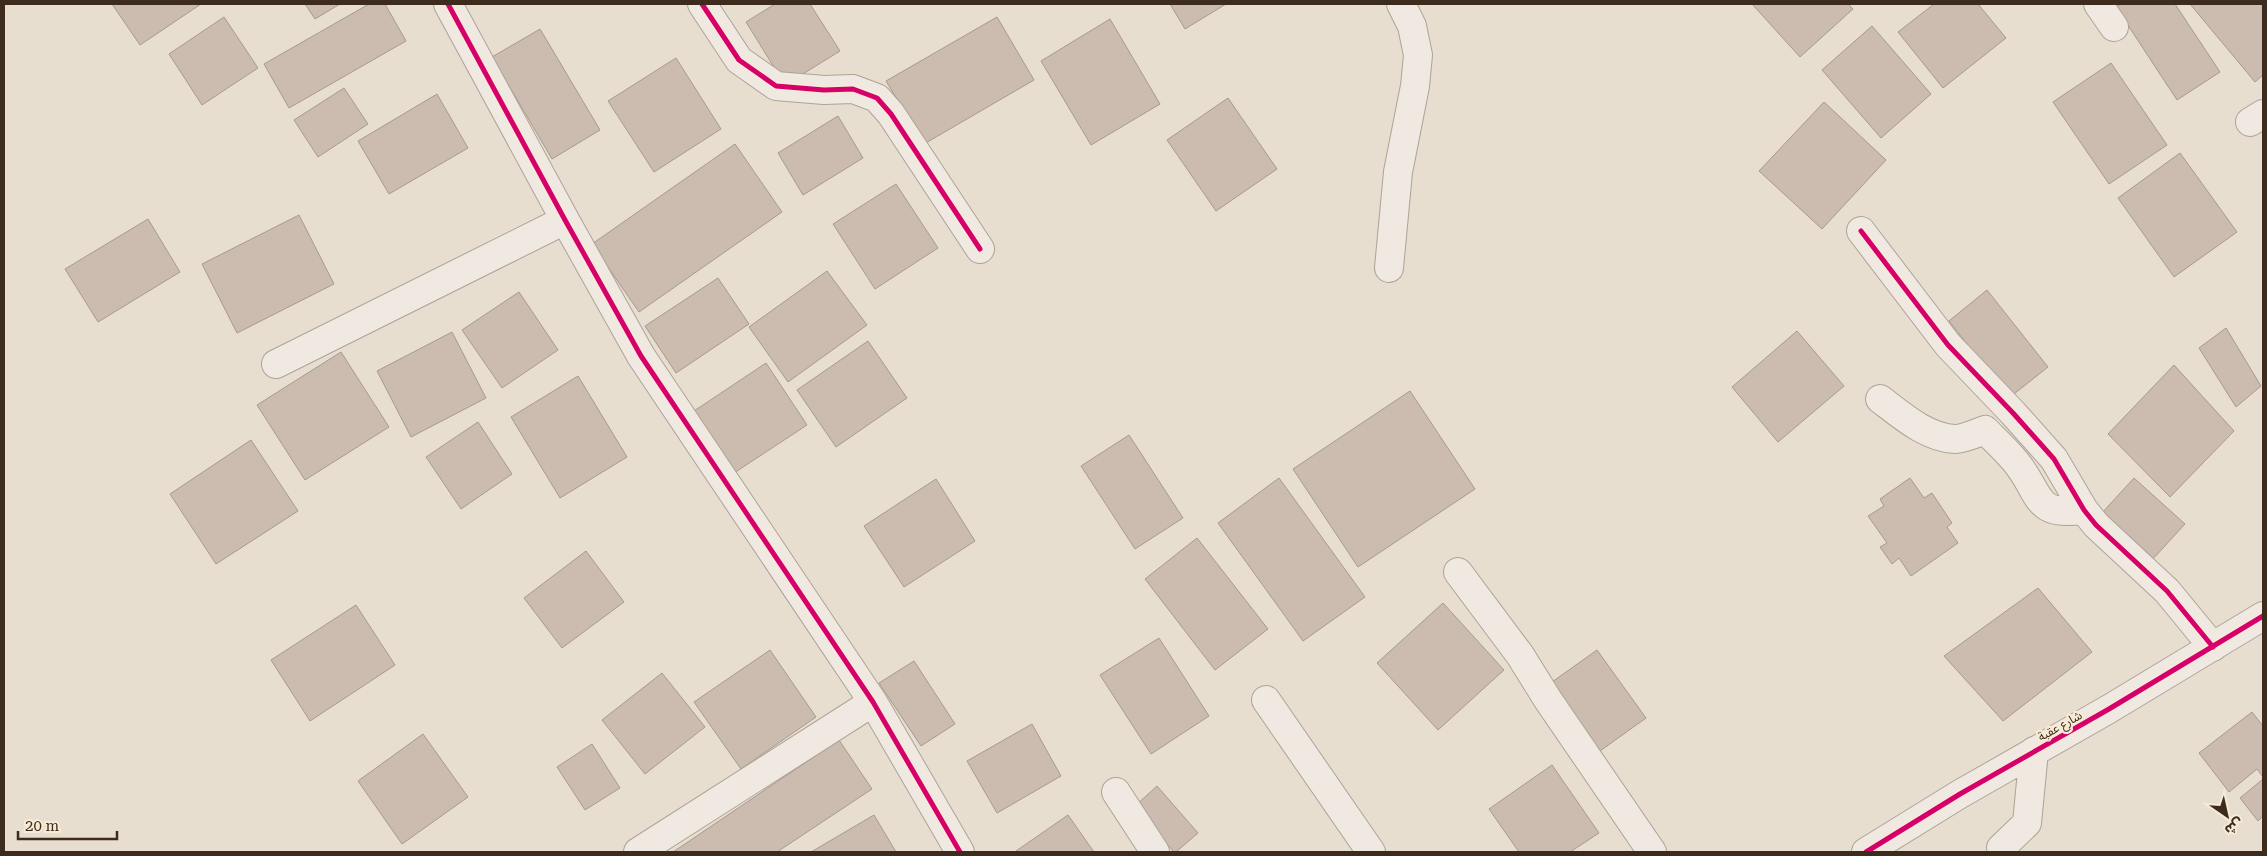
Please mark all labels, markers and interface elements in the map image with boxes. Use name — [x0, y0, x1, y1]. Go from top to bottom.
street label: شارع عقبة — [2035, 708, 2086, 746]
north arrow — [2202, 791, 2252, 841]
scale bar — [18, 808, 116, 840]
text: ش — [2222, 815, 2247, 839]
text: 20 m — [25, 817, 60, 835]

